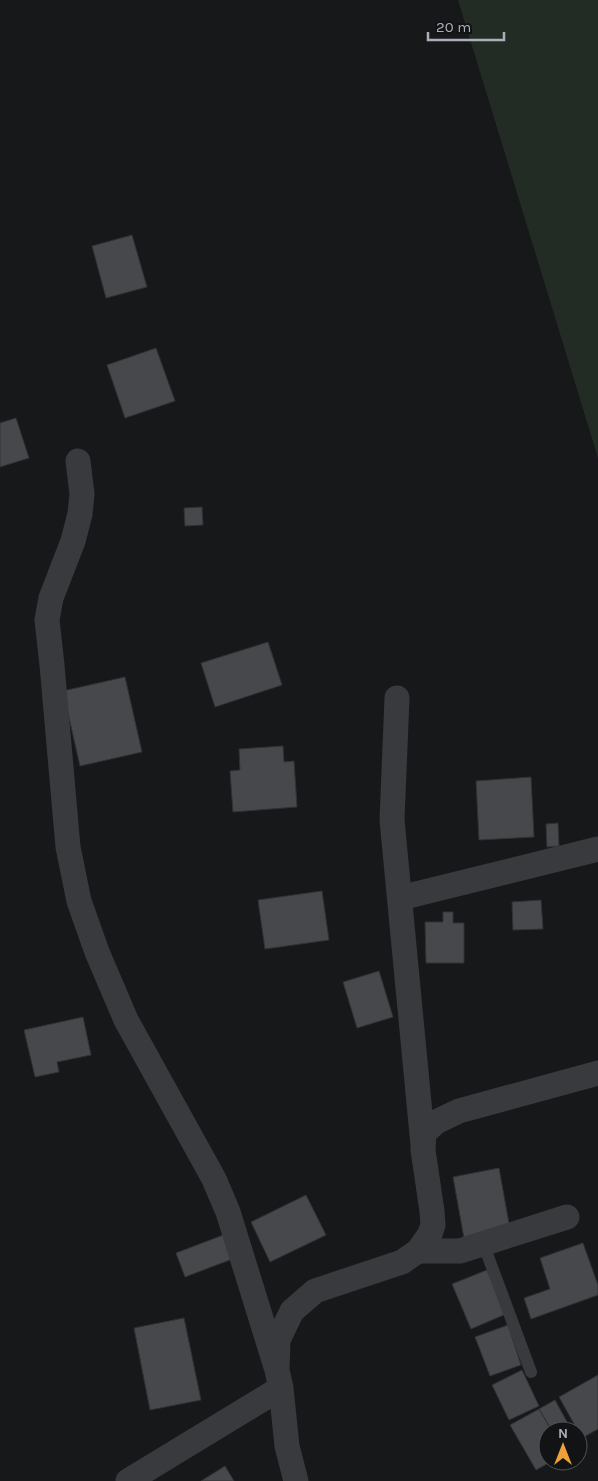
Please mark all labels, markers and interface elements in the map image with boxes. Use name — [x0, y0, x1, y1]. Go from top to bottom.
scale bar — [428, 10, 504, 42]
text: 20 m — [436, 18, 471, 36]
north arrow — [538, 1421, 588, 1471]
text: N — [558, 1425, 568, 1442]

